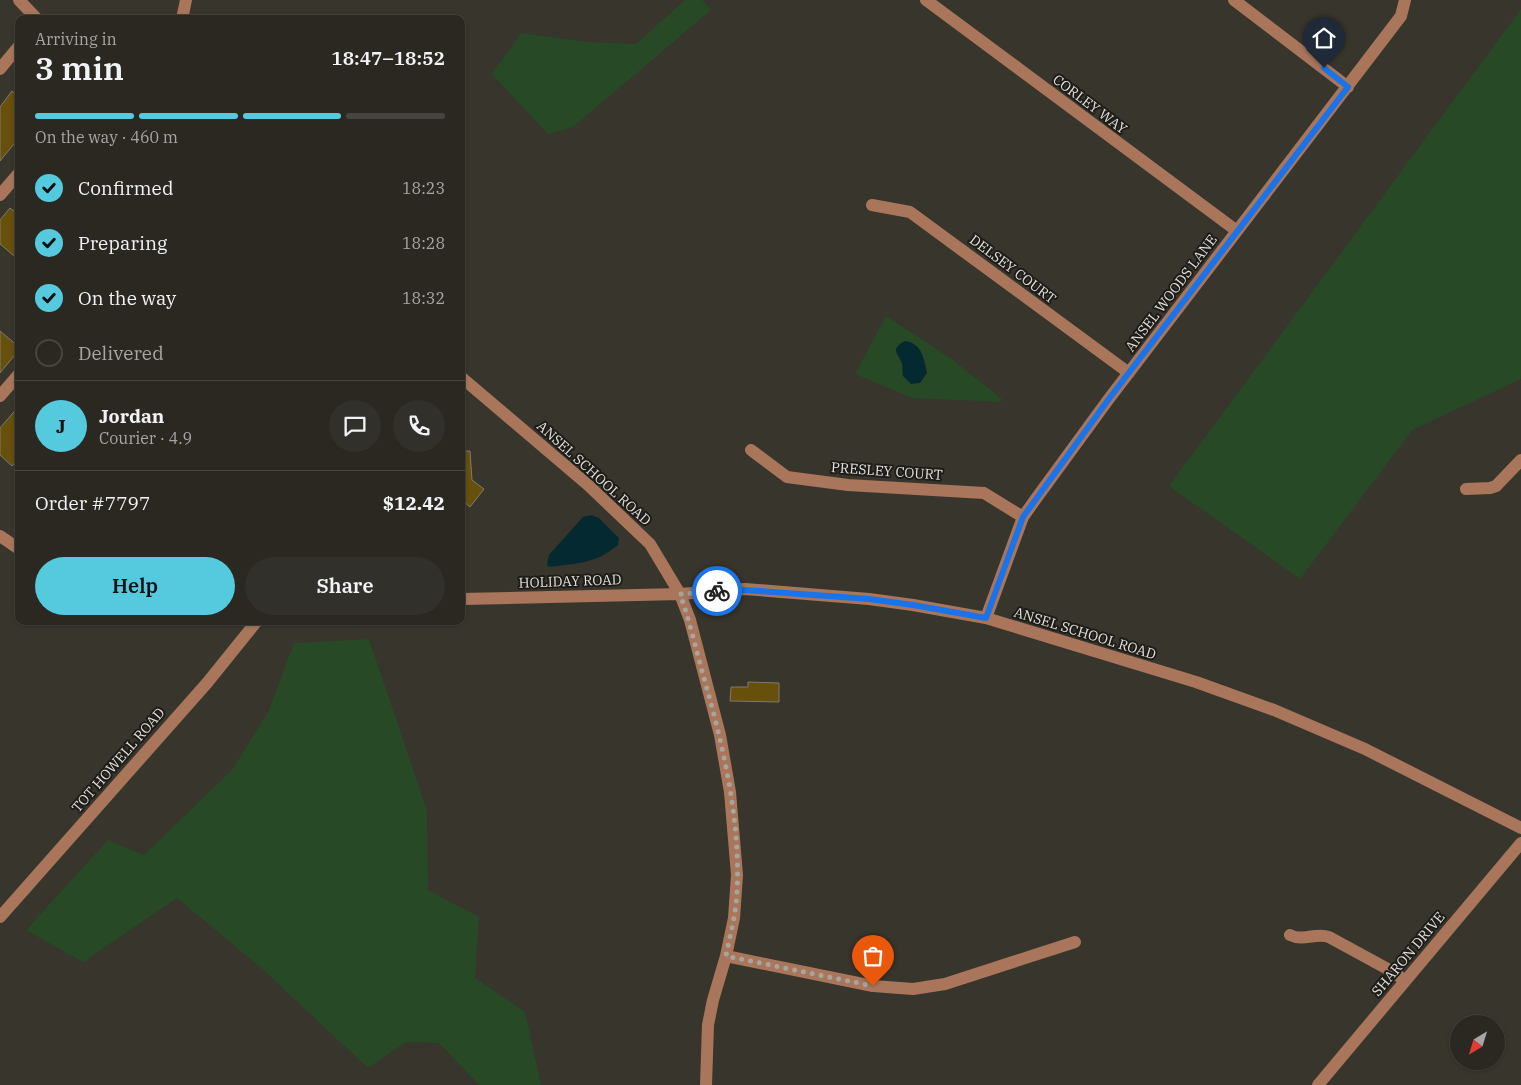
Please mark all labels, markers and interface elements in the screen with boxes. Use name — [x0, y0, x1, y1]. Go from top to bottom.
pin — [1303, 17, 1345, 68]
icon: home — [1310, 24, 1338, 52]
text: Arriving in — [35, 29, 117, 49]
text: 18:47–18:52 — [331, 46, 445, 70]
text: 3 min — [35, 47, 124, 89]
street label: CORLEY WAY — [1049, 70, 1131, 138]
text: On the way · 460 m — [35, 127, 178, 147]
icon: check — [35, 174, 63, 202]
text: Confirmed — [78, 176, 173, 200]
text: 18:23 — [402, 178, 445, 198]
icon: check — [35, 229, 63, 257]
text: Preparing — [78, 231, 167, 255]
street label: DELSEY COURT — [966, 231, 1060, 307]
street label: ANSEL WOODS LANE — [1121, 231, 1221, 355]
text: 18:28 — [402, 233, 445, 253]
icon: check — [35, 284, 63, 312]
text: On the way — [78, 286, 176, 310]
text: 18:32 — [402, 288, 445, 308]
text: Delivered — [78, 341, 164, 365]
button: chat — [329, 400, 381, 452]
button: phone — [393, 400, 445, 452]
text: Jordan — [99, 404, 164, 428]
text: J — [56, 414, 66, 438]
street label: ANSEL SCHOOL ROAD — [533, 417, 655, 529]
text: Courier · 4.9 — [99, 428, 192, 448]
street label: PRESLEY COURT — [831, 458, 943, 484]
text: Order #7797 — [35, 491, 150, 515]
text: $12.42 — [383, 491, 445, 515]
button: Help — [35, 557, 235, 615]
button: Share — [245, 557, 445, 615]
courier — [692, 566, 742, 616]
street label: HOLIDAY ROAD — [518, 570, 622, 592]
icon: bike — [703, 577, 731, 605]
street label: ANSEL SCHOOL ROAD — [1012, 603, 1158, 663]
street label: TOT HOWELL ROAD — [68, 704, 168, 816]
street label: SHARON DRIVE — [1367, 908, 1449, 1000]
pin — [852, 935, 894, 986]
icon: bag — [859, 942, 887, 970]
north arrow — [1450, 1015, 1505, 1070]
map controls — [1450, 1015, 1505, 1070]

